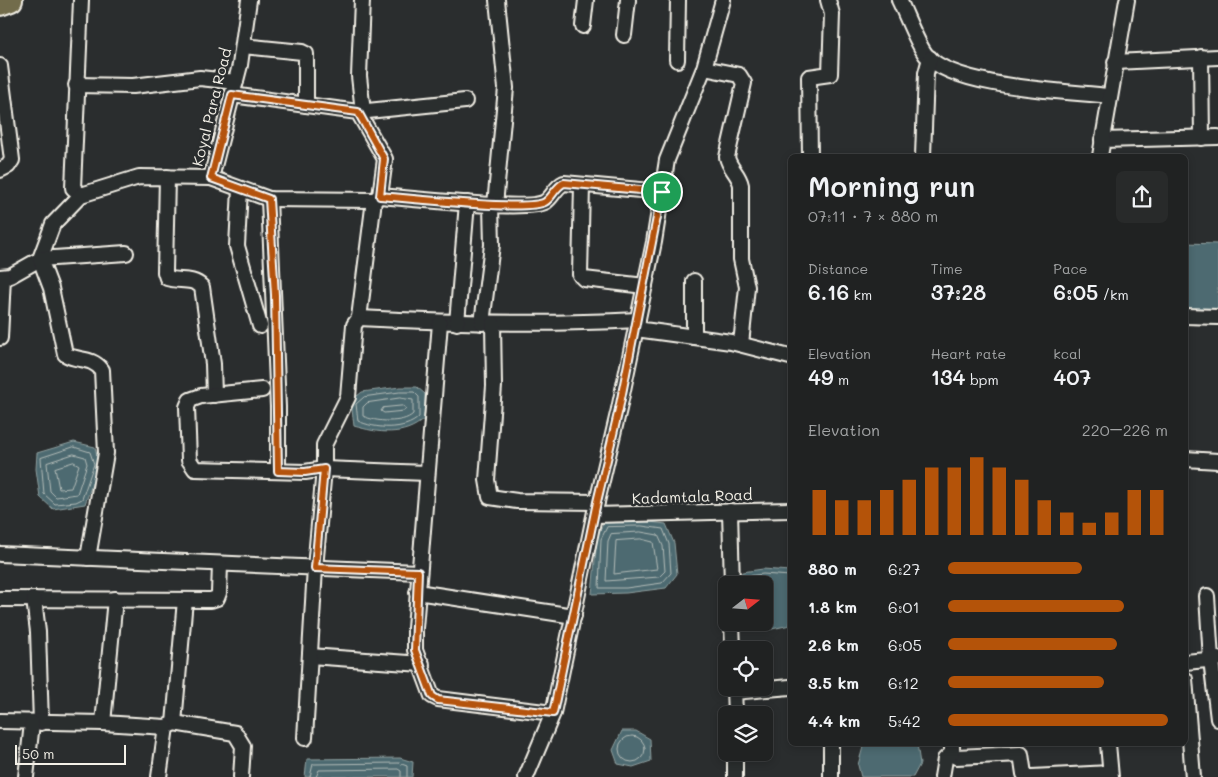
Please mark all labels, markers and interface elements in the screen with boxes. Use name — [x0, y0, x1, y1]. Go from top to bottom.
street label: Koyal Para Road — [187, 46, 235, 168]
text: Morning run — [808, 168, 975, 204]
pin — [641, 171, 683, 213]
button: share — [1116, 171, 1168, 223]
icon: arrive — [648, 178, 676, 206]
text: 07:11 · 7 × 880 m — [808, 205, 938, 226]
text: Distance — [808, 259, 868, 278]
text: Time — [931, 259, 963, 278]
text: Pace — [1053, 259, 1088, 278]
text: 6.16 — [808, 278, 849, 305]
text: 37:28 — [931, 278, 986, 305]
text: 6:05 — [1053, 278, 1098, 305]
text: km — [849, 285, 872, 304]
text: /km — [1098, 285, 1129, 304]
text: Elevation — [808, 344, 871, 363]
text: Heart rate — [931, 344, 1006, 363]
text: kcal — [1053, 344, 1081, 363]
text: 49 — [808, 363, 834, 390]
text: 134 — [931, 363, 965, 390]
text: 407 — [1053, 363, 1091, 390]
text: m — [834, 370, 849, 389]
text: bpm — [965, 370, 999, 389]
text: Elevation — [808, 419, 880, 440]
text: 220–226 m — [1082, 419, 1168, 440]
street label: Kadamtala Road — [631, 484, 753, 508]
text: 880 m — [808, 558, 857, 579]
text: 6:27 — [888, 558, 920, 579]
north arrow — [718, 576, 772, 631]
map controls — [718, 576, 773, 761]
text: 1.8 km — [808, 596, 857, 617]
text: 6:01 — [888, 596, 920, 617]
text: 2.6 km — [808, 634, 859, 655]
text: 6:05 — [888, 634, 922, 655]
button: locate — [718, 641, 773, 696]
text: 3.5 km — [808, 672, 859, 693]
text: 6:12 — [888, 672, 919, 693]
button: layers — [718, 706, 773, 761]
text: 4.4 km — [808, 710, 860, 731]
text: 5:42 — [888, 710, 921, 731]
scale bar — [15, 742, 126, 765]
text: 50 m — [22, 744, 54, 763]

